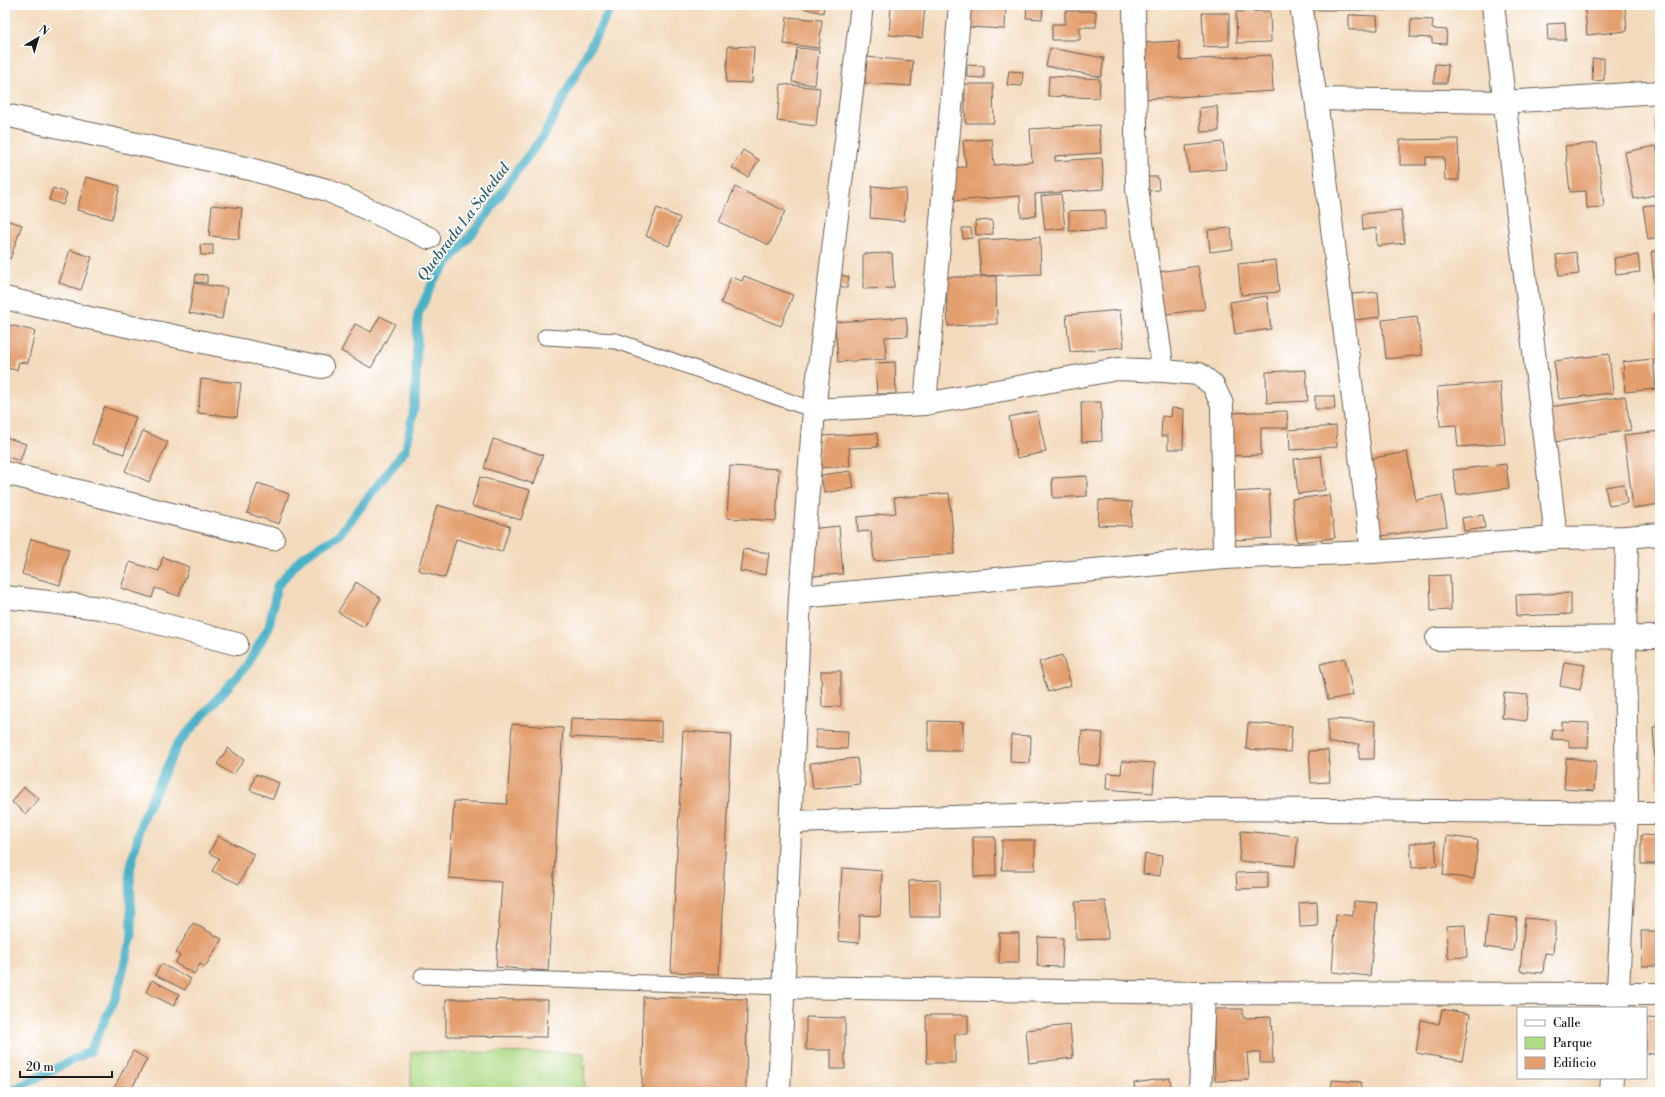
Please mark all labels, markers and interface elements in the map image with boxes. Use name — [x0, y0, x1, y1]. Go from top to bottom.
north arrow — [18, 18, 58, 58]
text: N — [36, 23, 52, 39]
water label: Quebrada La Soledad — [413, 159, 514, 285]
legend — [1517, 1007, 1647, 1079]
text: Calle — [1553, 1016, 1580, 1031]
text: Parque — [1553, 1036, 1592, 1051]
scale bar — [20, 1053, 112, 1079]
text: Edificio — [1553, 1056, 1596, 1071]
text: 20 m — [26, 1060, 54, 1075]

